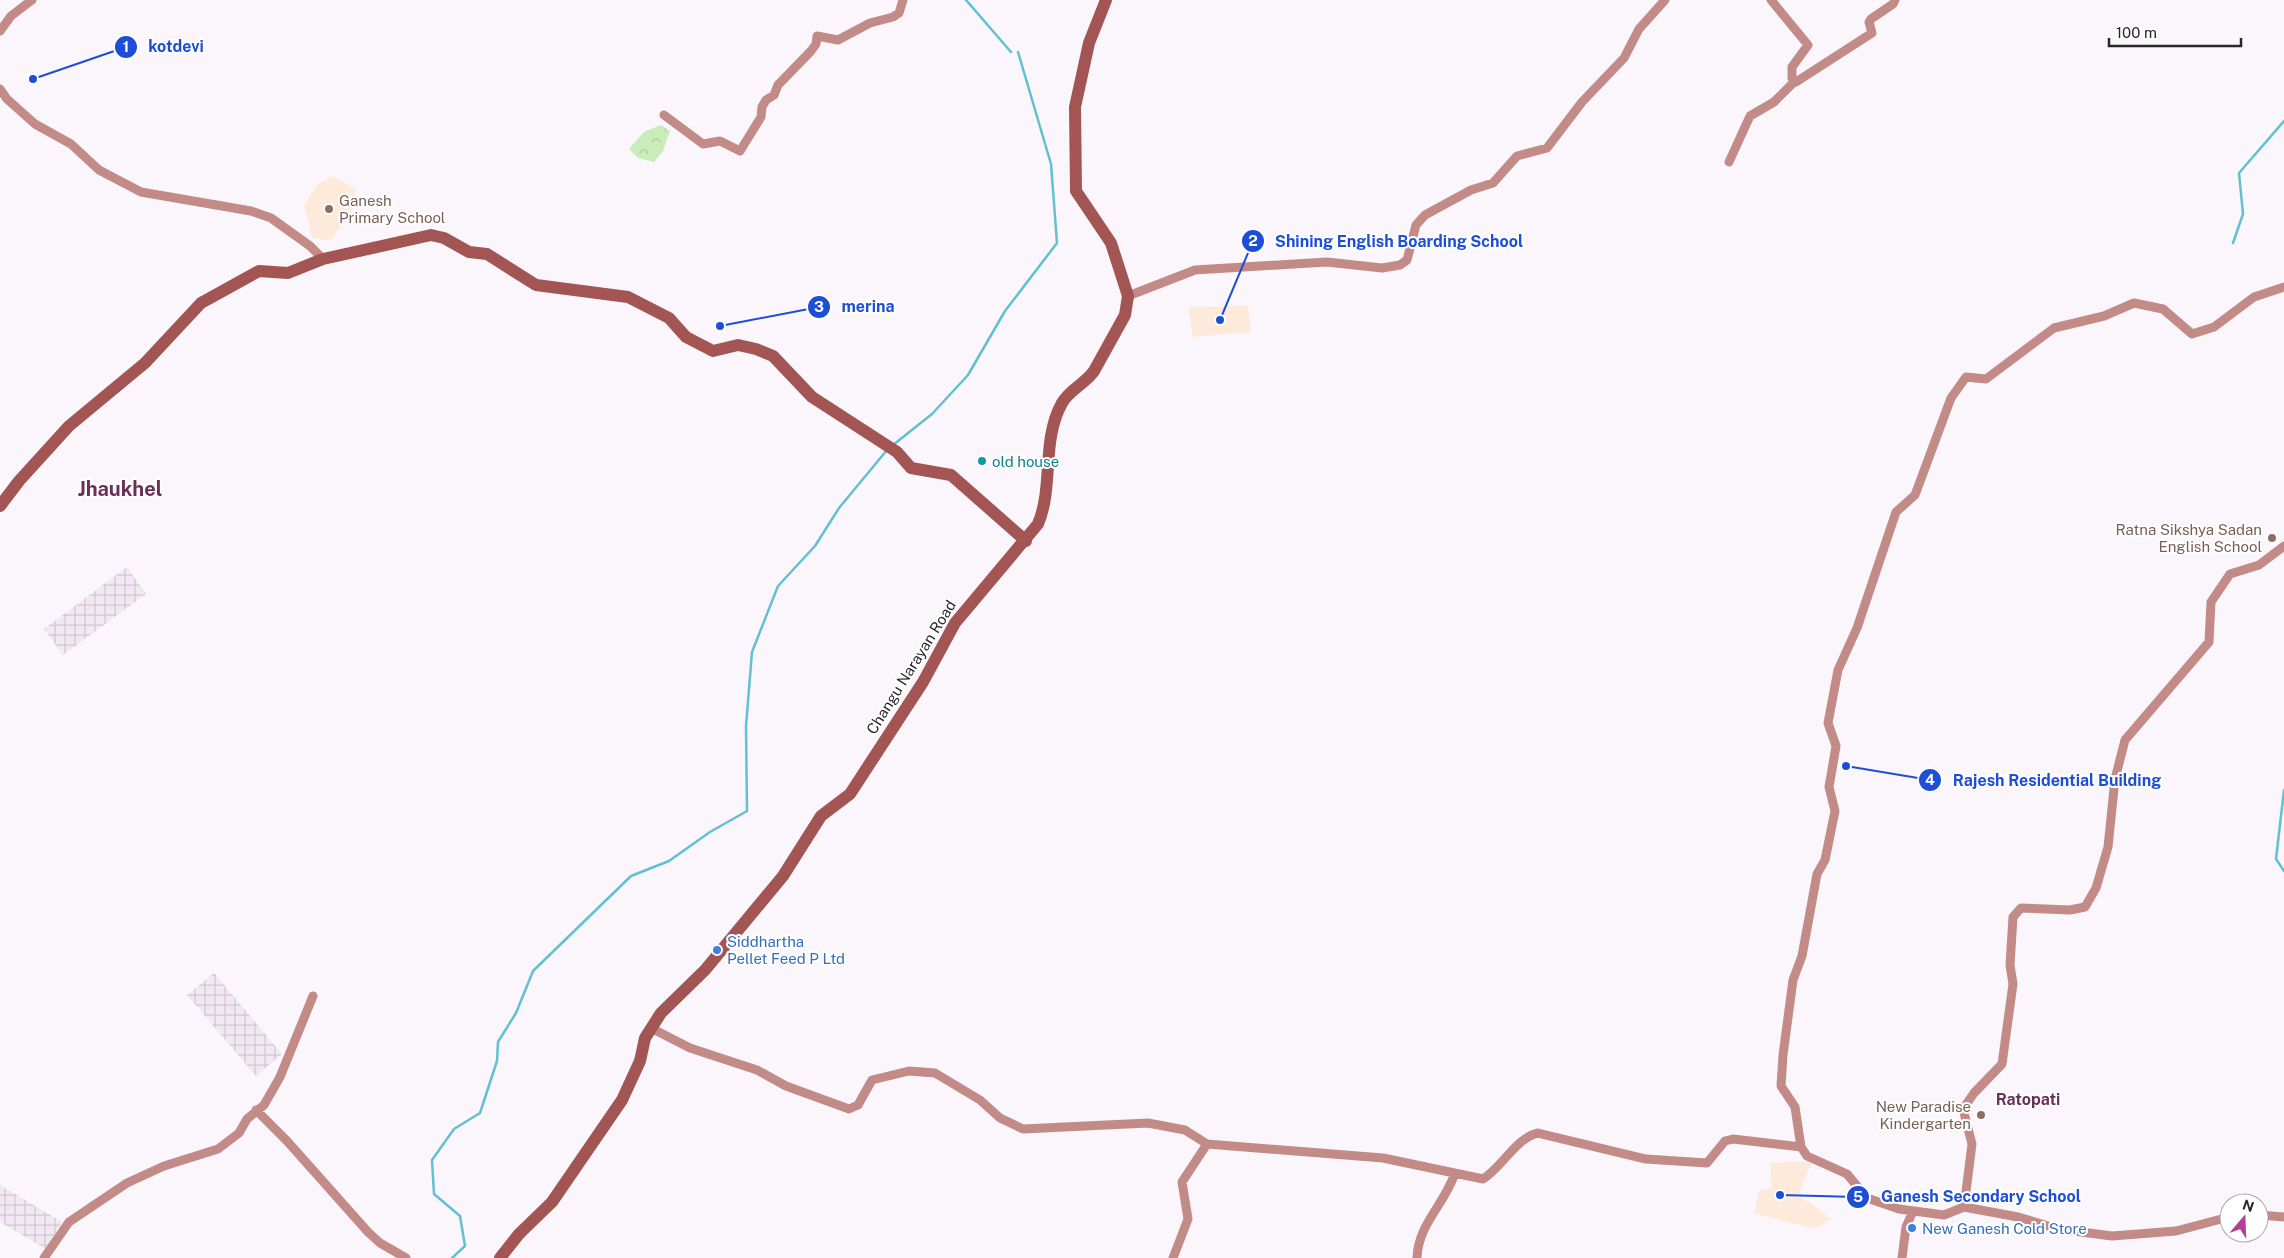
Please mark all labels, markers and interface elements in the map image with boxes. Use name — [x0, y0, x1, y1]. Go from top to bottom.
scale bar — [2109, 15, 2242, 47]
text: 100 m — [2116, 24, 2157, 41]
callout: kotdevi — [113, 31, 214, 62]
text: kotdevi — [148, 37, 204, 56]
text: 1 — [123, 38, 129, 55]
place label: Ganesh Primary School — [339, 192, 445, 226]
marker: Ganesh Primary School — [323, 203, 335, 215]
callout: Shining English Boarding School — [1240, 225, 1533, 256]
text: 2 — [1248, 232, 1258, 249]
text: Shining English Boarding School — [1275, 232, 1523, 251]
callout: merina — [806, 291, 904, 322]
text: merina — [842, 297, 894, 316]
text: 3 — [814, 298, 824, 315]
place label: old house — [992, 453, 1059, 470]
marker: old house — [976, 455, 988, 467]
district label: Jhaukhel — [78, 477, 162, 501]
place label: Ratna Sikshya Sadan English School — [2116, 521, 2262, 555]
marker: Ratna Sikshya Sadan English School — [2266, 532, 2278, 544]
street label: Changu Narayan Road — [863, 597, 959, 737]
callout: Rajesh Residential Building — [1918, 764, 2171, 795]
text: 4 — [1925, 771, 1935, 788]
text: Rajesh Residential Building — [1953, 771, 2161, 790]
place label: Siddhartha Pellet Feed P Ltd — [727, 933, 845, 967]
marker: Siddhartha Pellet Feed P Ltd — [711, 944, 723, 956]
district label: Ratopati — [1996, 1090, 2060, 1109]
place label: New Paradise Kindergarten — [1876, 1098, 1971, 1132]
marker: New Paradise Kindergarten — [1975, 1109, 1987, 1121]
callout: Ganesh Secondary School — [1846, 1181, 2091, 1212]
text: Ganesh Secondary School — [1881, 1187, 2081, 1206]
text: 5 — [1853, 1188, 1863, 1205]
north arrow — [2219, 1193, 2269, 1243]
text: N — [2240, 1196, 2256, 1215]
place label: New Ganesh Cold Store — [1922, 1220, 2087, 1237]
marker: New Ganesh Cold Store — [1906, 1222, 1918, 1234]

